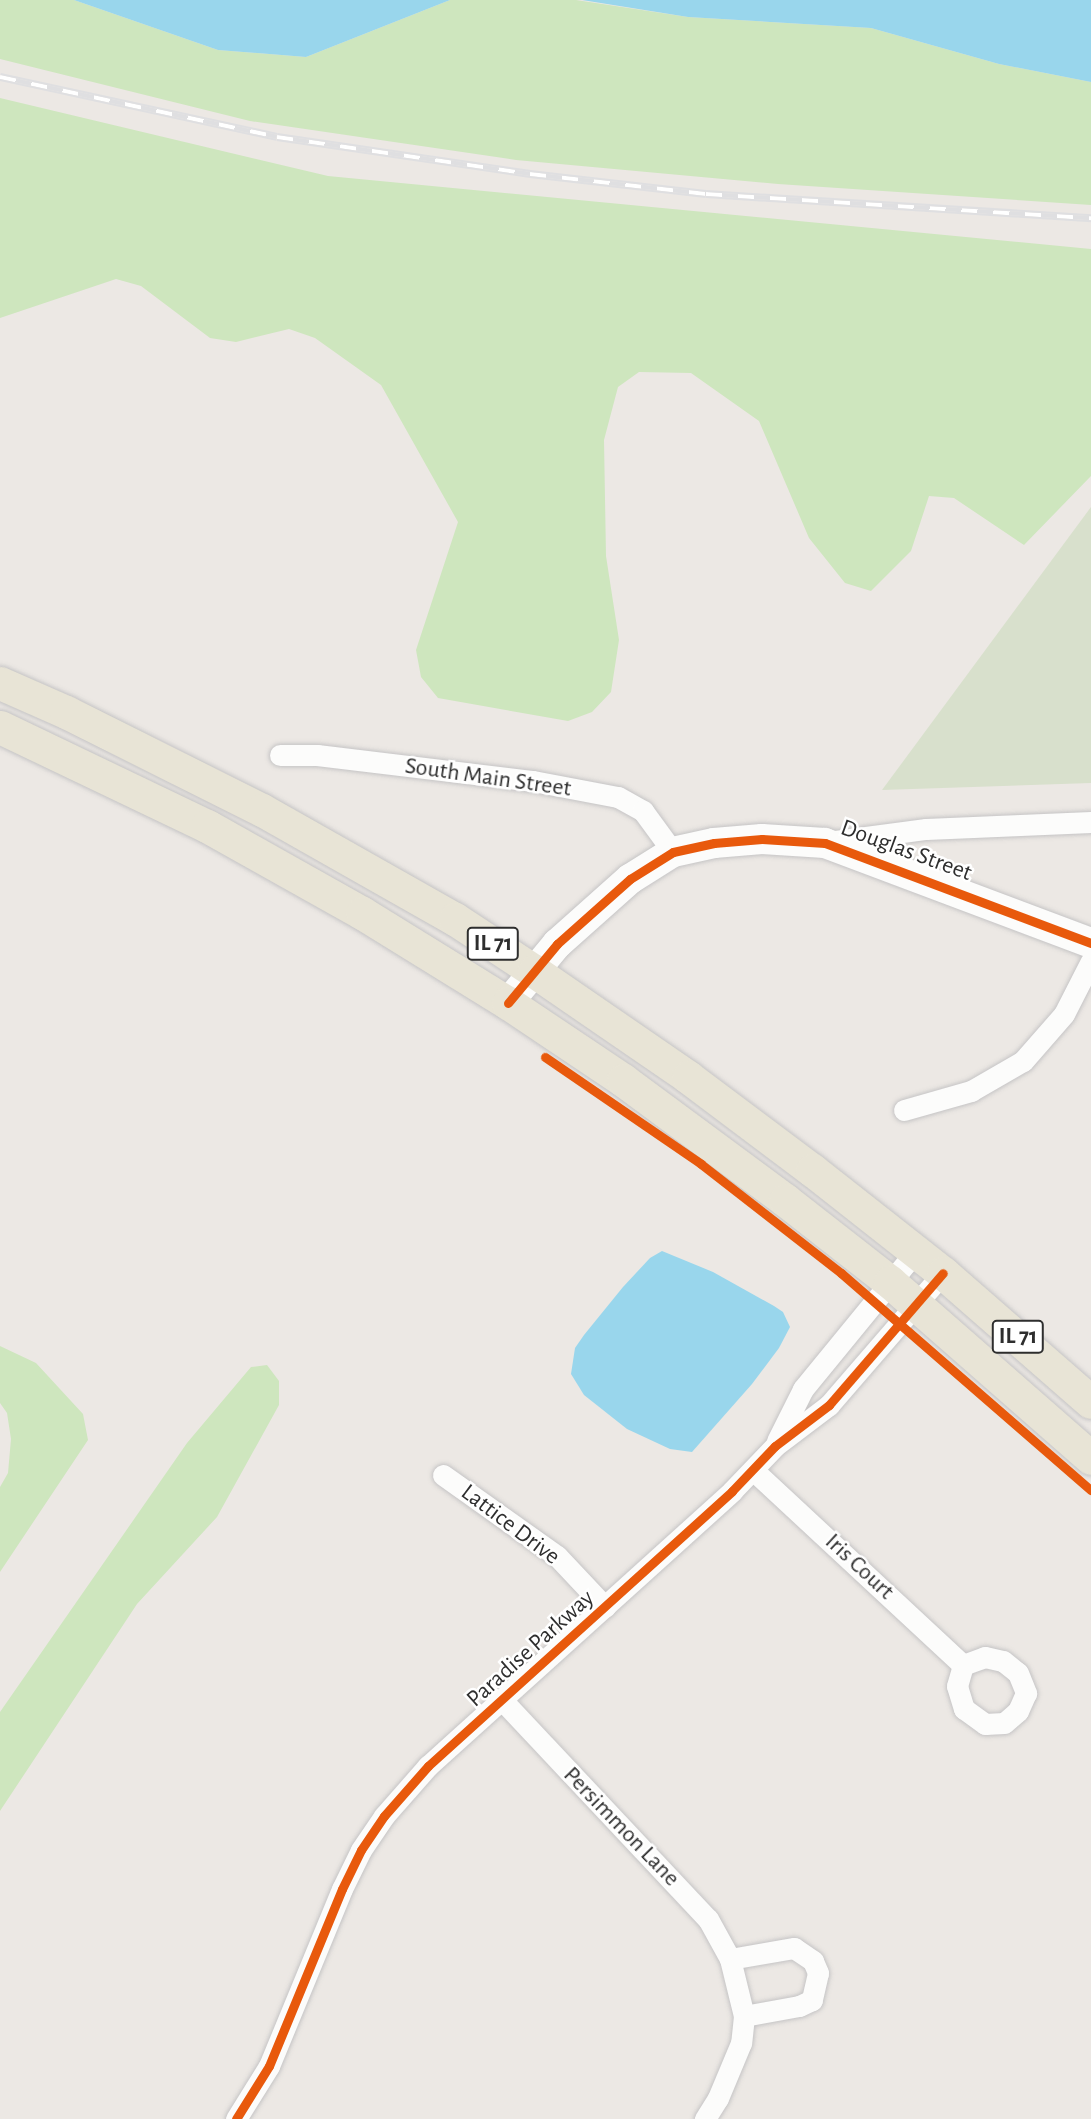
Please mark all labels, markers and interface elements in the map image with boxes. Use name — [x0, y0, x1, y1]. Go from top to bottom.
street label: South Main Street — [403, 752, 573, 804]
street label: Douglas Street — [836, 814, 976, 888]
road number: IL 71 — [467, 925, 519, 964]
road number: IL 71 — [992, 1318, 1044, 1356]
street label: Lattice Drive — [455, 1478, 565, 1572]
street label: Iris Court — [819, 1528, 899, 1606]
street label: Paradise Parkway — [461, 1584, 601, 1714]
street label: Persimmon Lane — [557, 1761, 685, 1893]

